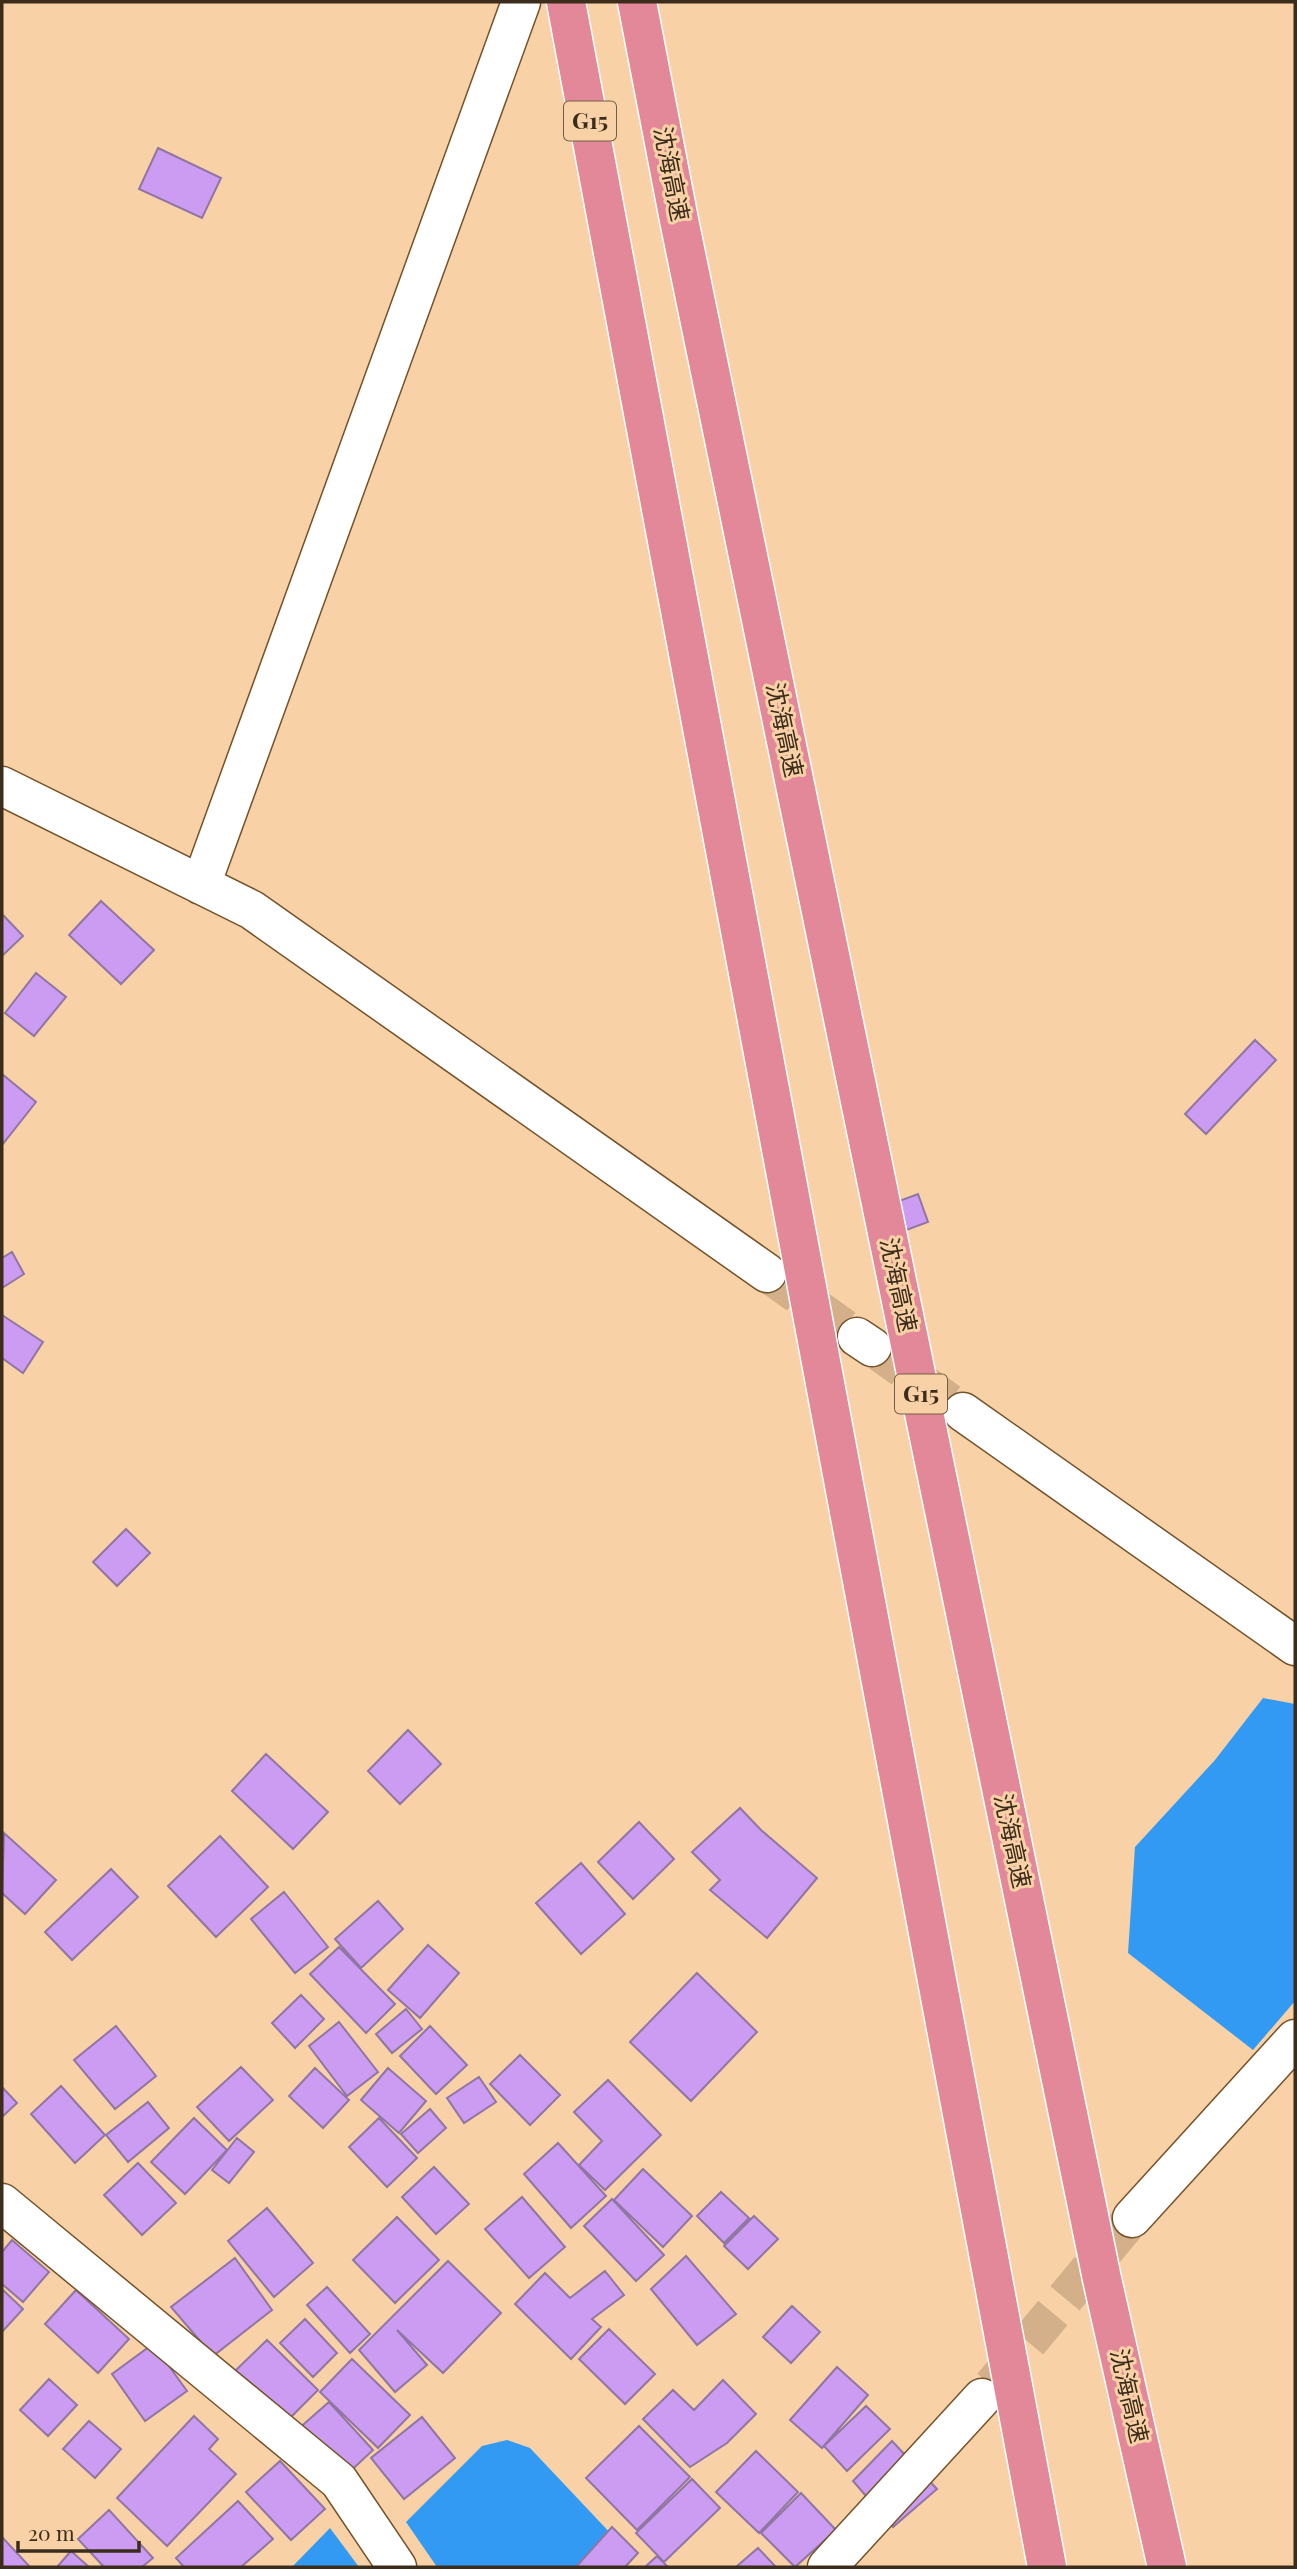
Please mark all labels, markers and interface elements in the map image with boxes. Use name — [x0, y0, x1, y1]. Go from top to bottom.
road number: G15 — [564, 102, 616, 140]
street label: 沈海高速 — [648, 123, 698, 224]
street label: 沈海高速 — [760, 679, 812, 780]
street label: 沈海高速 — [874, 1234, 926, 1335]
road number: G15 — [895, 1374, 947, 1414]
street label: 沈海高速 — [988, 1790, 1040, 1891]
street label: 沈海高速 — [1105, 2345, 1157, 2446]
scale bar — [18, 2510, 138, 2554]
text: 20 m — [28, 2518, 75, 2546]

